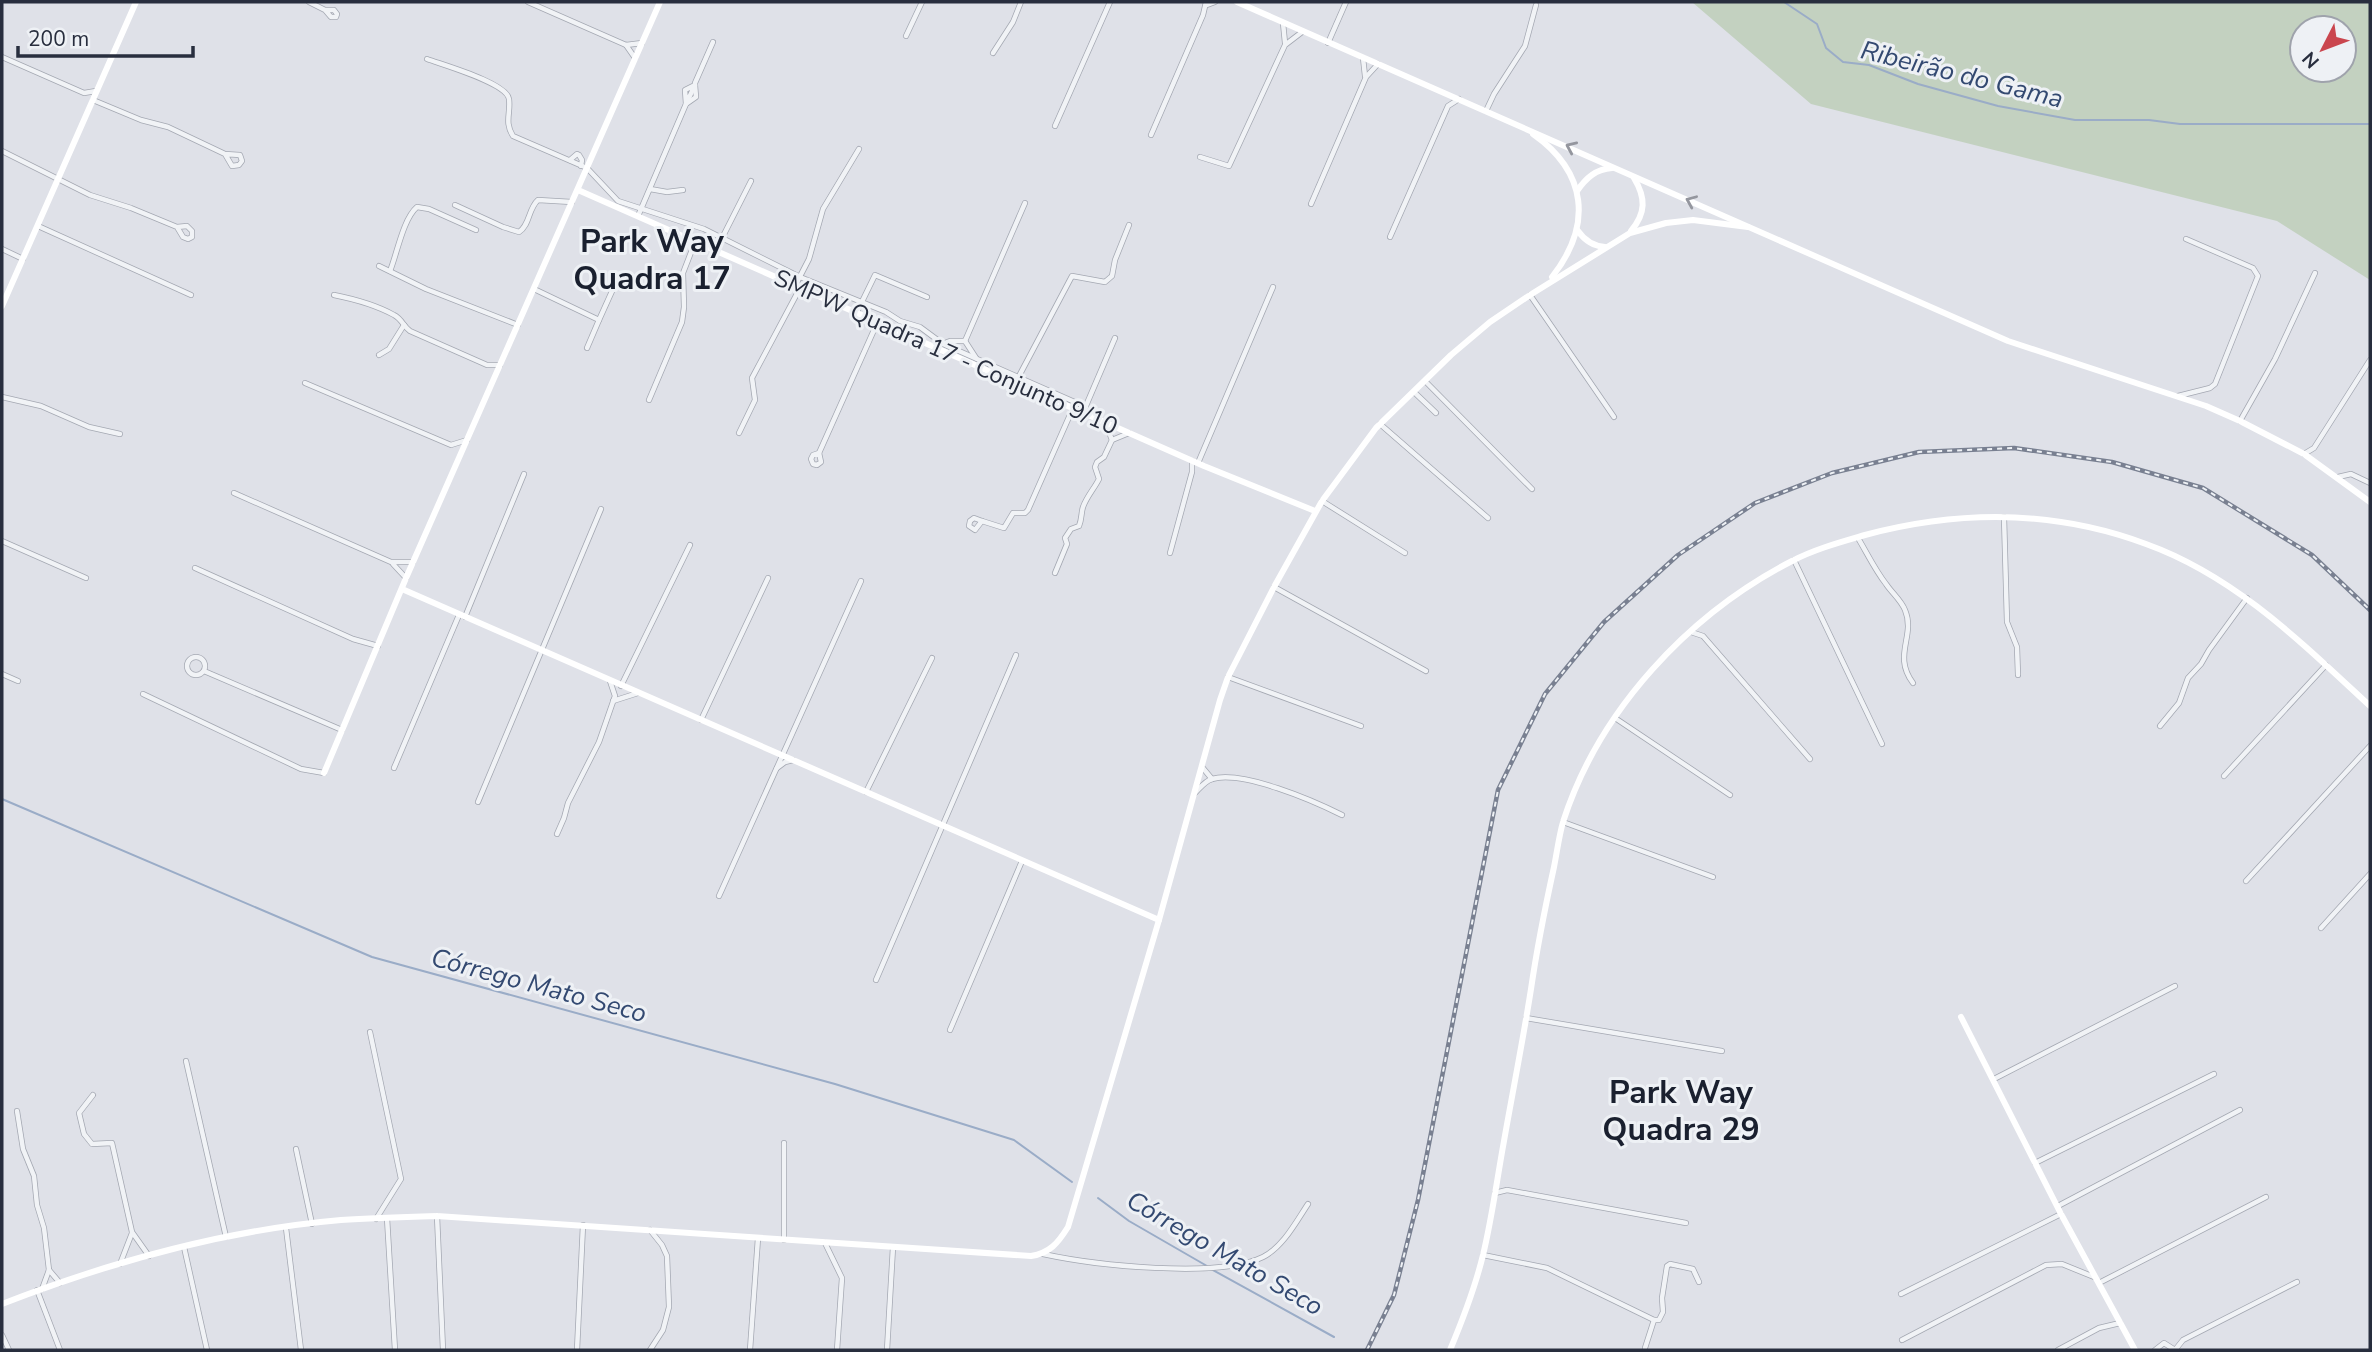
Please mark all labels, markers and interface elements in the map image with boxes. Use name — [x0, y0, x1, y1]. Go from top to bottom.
scale bar — [18, 14, 192, 58]
north arrow — [2288, 14, 2358, 84]
text: 200 m — [28, 25, 89, 53]
water label: Ribeirão do Gama — [1857, 32, 2067, 117]
text: N — [2297, 46, 2326, 74]
one-way arrow — [1566, 141, 1578, 155]
one-way arrow — [1686, 195, 1698, 209]
district label: Park Way Quadra 17 — [573, 220, 731, 300]
street label: SMPW Quadra 17 - Conjunto 9/10 — [769, 261, 1123, 443]
water label: Córrego Mato Seco — [427, 940, 651, 1031]
district label: Park Way Quadra 29 — [1602, 1071, 1760, 1151]
water label: Córrego Mato Seco — [1120, 1183, 1330, 1324]

